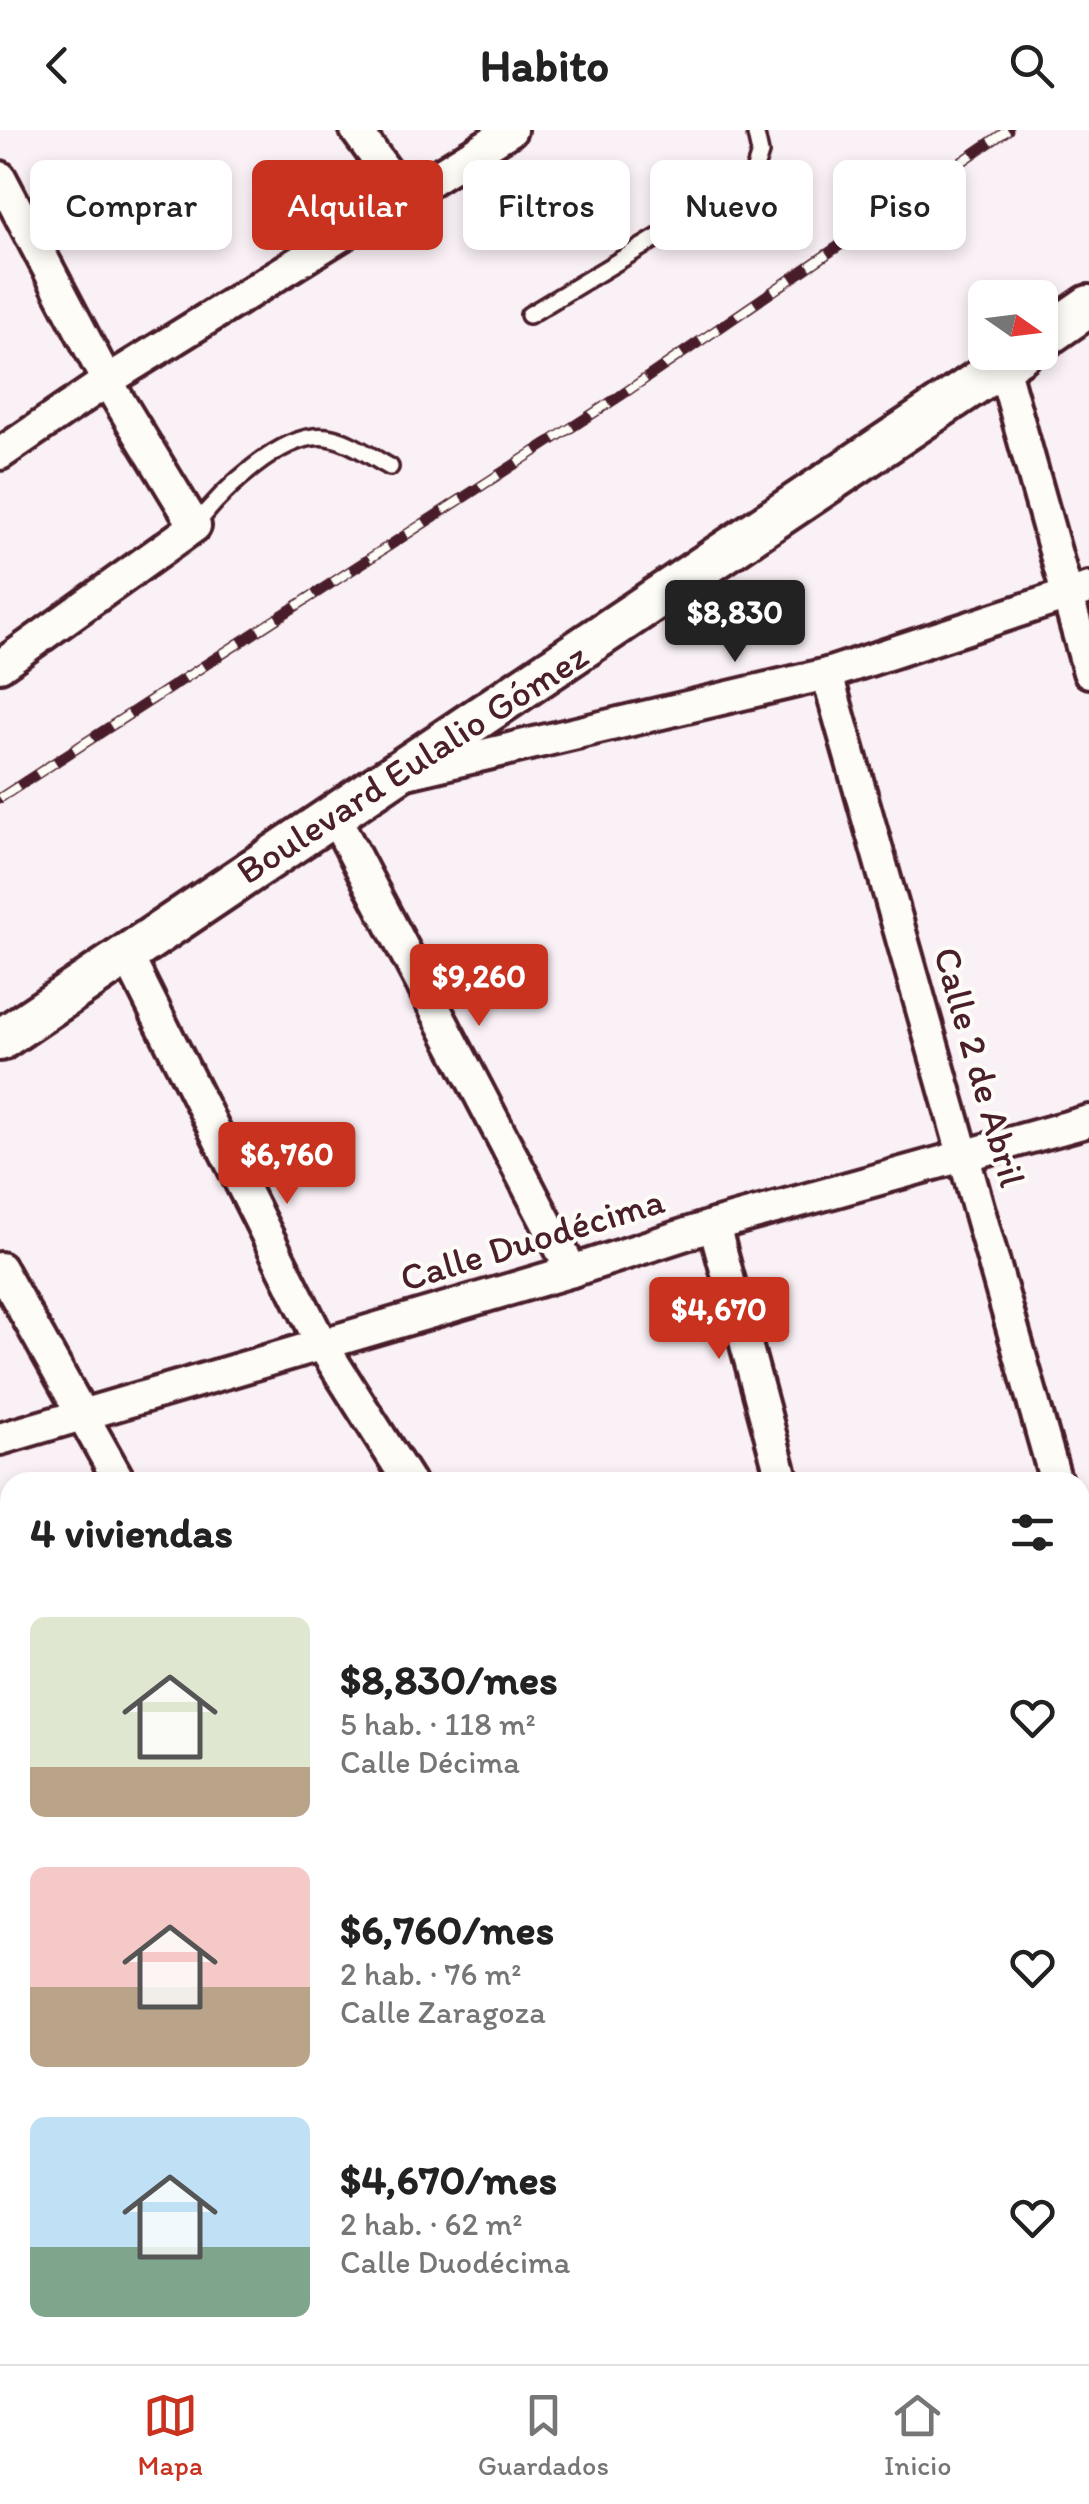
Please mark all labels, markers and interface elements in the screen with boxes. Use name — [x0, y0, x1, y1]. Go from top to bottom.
icon: back — [30, 38, 85, 93]
text: Habito — [480, 38, 609, 92]
icon: search — [1004, 38, 1059, 93]
chip: Comprar — [30, 160, 232, 250]
chip: Alquilar — [252, 160, 443, 250]
chip: Filtros — [463, 160, 630, 250]
chip: Nuevo — [650, 160, 813, 250]
chip: Piso — [833, 160, 966, 250]
north arrow — [968, 280, 1058, 370]
map controls — [968, 280, 1058, 370]
pin: $8,830 — [654, 580, 816, 665]
text: $8,830 — [687, 593, 783, 631]
street label: Boulevard Eulalio Gómez — [228, 632, 596, 894]
street label: Calle 2 de Abril — [924, 942, 1036, 1192]
pin: $9,260 — [398, 944, 560, 1029]
text: $9,260 — [432, 957, 526, 995]
pin: $6,760 — [206, 1122, 368, 1207]
text: $6,760 — [240, 1135, 334, 1173]
street label: Calle Duodécima — [394, 1177, 670, 1301]
pin: $4,670 — [638, 1277, 800, 1362]
text: $4,670 — [671, 1290, 767, 1328]
icon: filters — [1005, 1505, 1060, 1560]
text: 4 viviendas — [30, 1507, 233, 1558]
text: $8,830/mes — [340, 1654, 558, 1705]
icon: home — [110, 1657, 230, 1777]
icon: heart — [1005, 1690, 1060, 1745]
text: 5 hab. · 118 m² — [340, 1705, 536, 1743]
text: Calle Décima — [340, 1743, 520, 1781]
text: $6,760/mes — [340, 1904, 554, 1955]
icon: home — [110, 1907, 230, 2027]
icon: heart — [1005, 1940, 1060, 1995]
text: 2 hab. · 76 m² — [340, 1955, 521, 1993]
text: Calle Zaragoza — [340, 1993, 546, 2031]
text: $4,670/mes — [340, 2154, 557, 2205]
icon: home — [110, 2157, 230, 2277]
icon: heart — [1005, 2190, 1060, 2245]
text: 2 hab. · 62 m² — [340, 2205, 522, 2243]
text: Calle Duodécima — [340, 2243, 570, 2281]
tab: Mapa — [137, 2388, 203, 2482]
tab: Guardados — [478, 2388, 609, 2482]
tab: Inicio — [884, 2388, 951, 2482]

